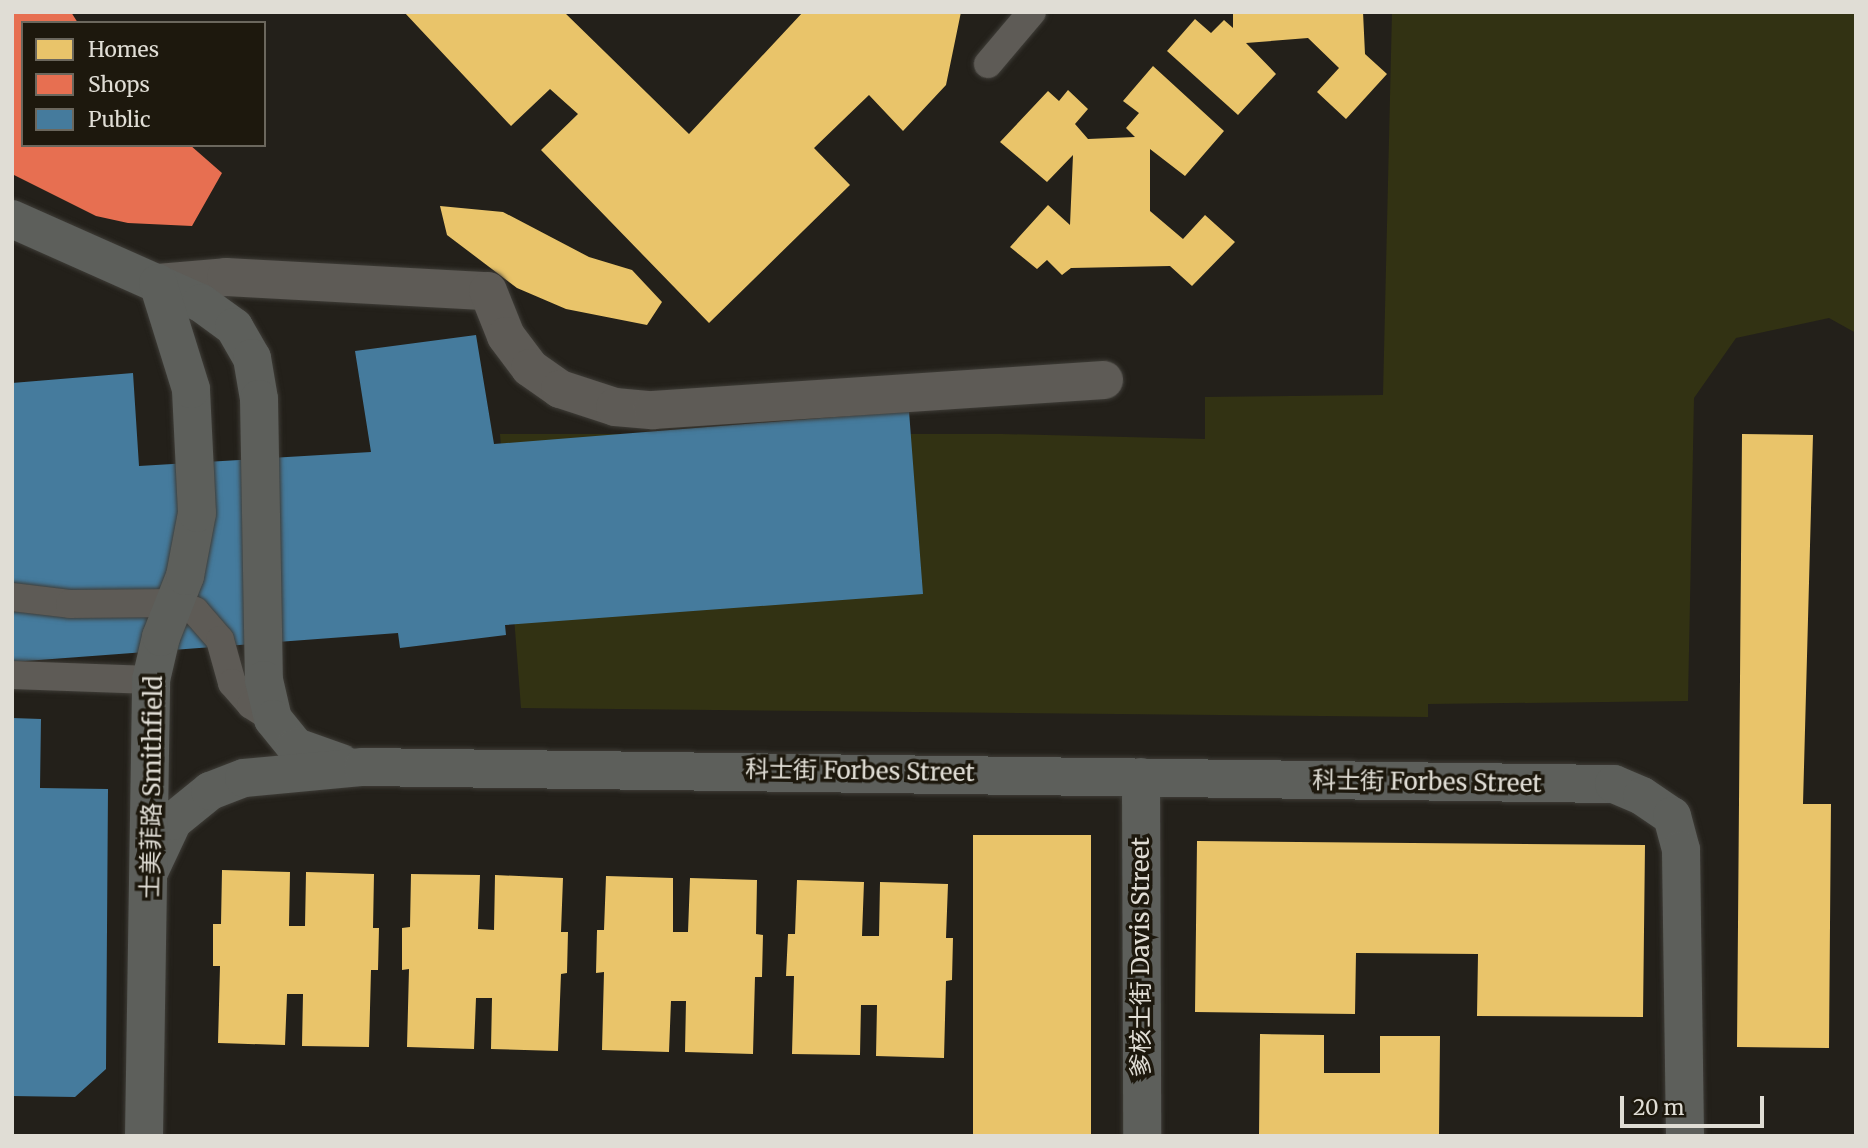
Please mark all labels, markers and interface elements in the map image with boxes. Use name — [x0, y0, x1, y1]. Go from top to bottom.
legend — [21, 21, 266, 147]
text: Homes — [88, 36, 159, 63]
text: Shops — [88, 71, 150, 98]
text: Public — [88, 106, 151, 133]
street label: 士美菲路 Smithfield — [136, 675, 168, 899]
street label: 科士街 Forbes Street — [745, 755, 975, 787]
street label: 科士街 Forbes Street — [1312, 766, 1542, 798]
street label: 爹核士街 Davis Street — [1127, 837, 1155, 1077]
scale bar — [1623, 1082, 1766, 1126]
text: 20 m — [1633, 1094, 1684, 1121]

